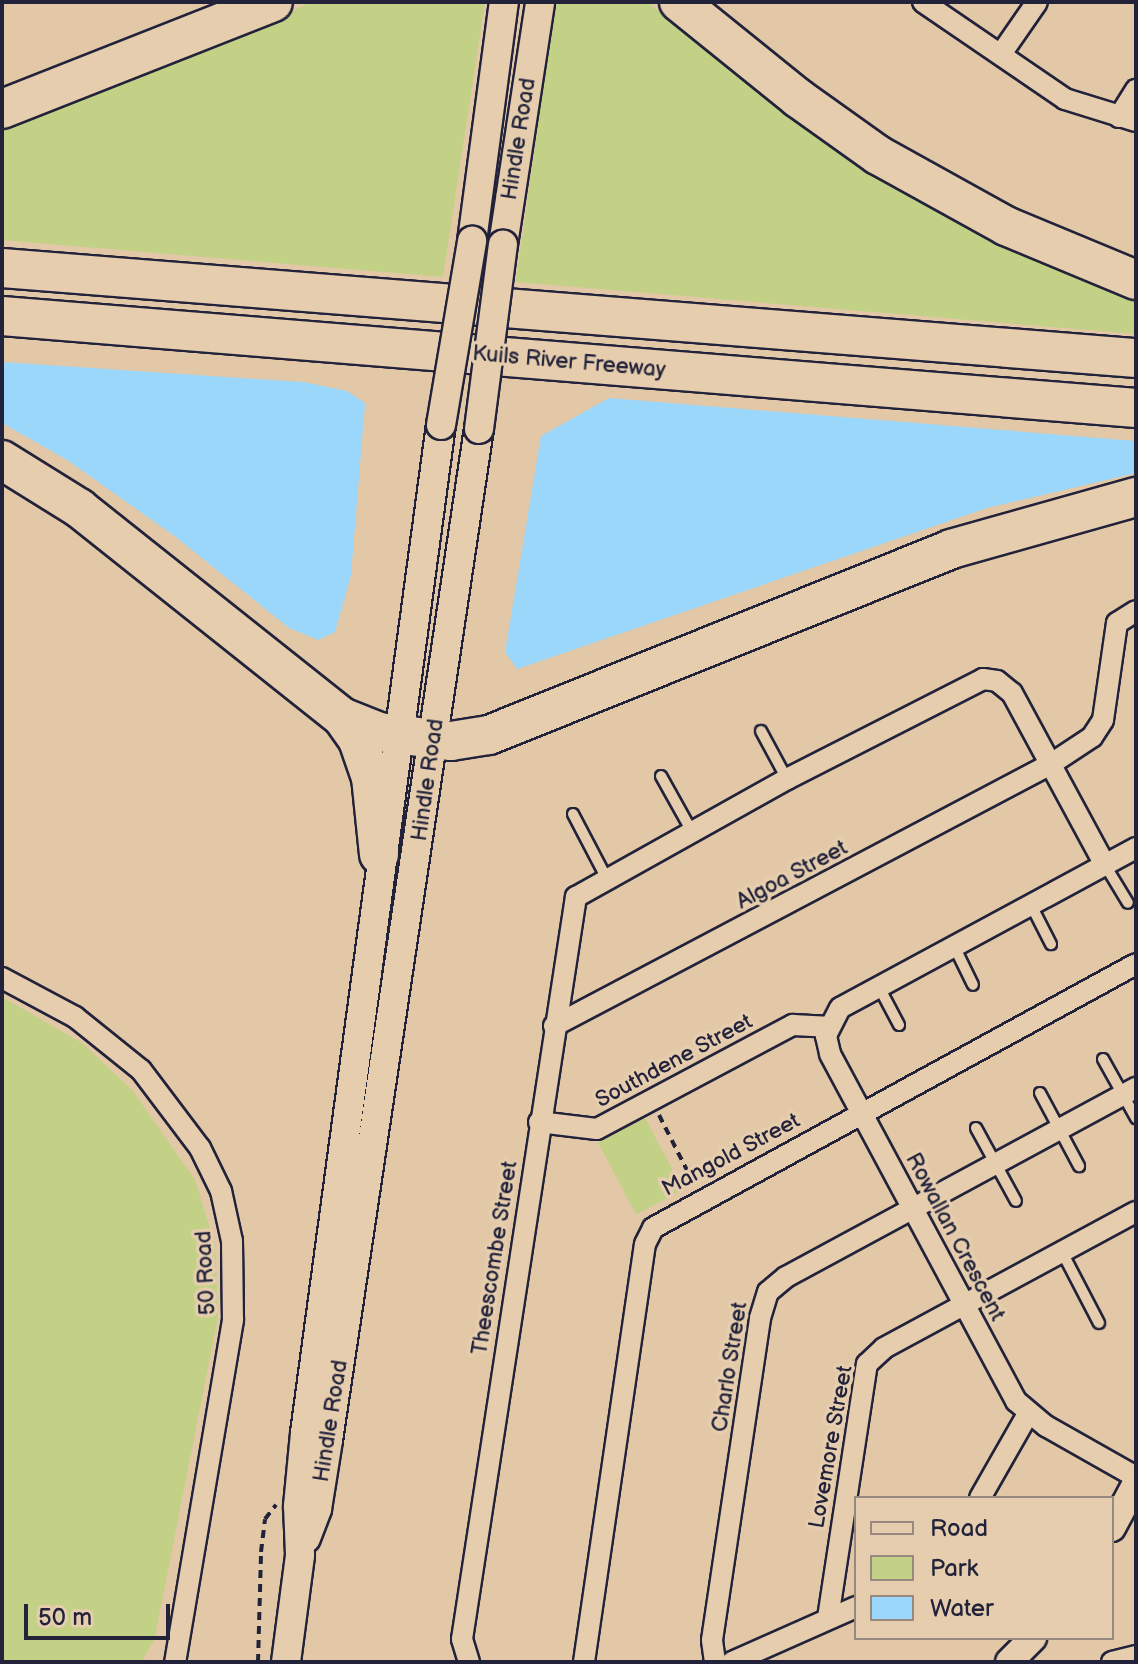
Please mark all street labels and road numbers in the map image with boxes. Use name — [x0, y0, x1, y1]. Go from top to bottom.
street label: Hindle Road — [496, 76, 542, 202]
street label: Kuils River Freeway — [471, 340, 667, 384]
street label: Hindle Road — [406, 717, 450, 843]
street label: Algoa Street — [732, 835, 852, 915]
street label: Southdene Street — [591, 1008, 757, 1114]
street label: Mangold Street — [657, 1107, 805, 1203]
street label: Rowallan Crescent — [900, 1148, 1010, 1326]
street label: Theescombe Street — [467, 1159, 523, 1357]
street label: 50 Road — [191, 1230, 221, 1316]
street label: Charlo Street — [707, 1300, 753, 1434]
street label: Hindle Road — [308, 1358, 354, 1484]
street label: Lovemore Street — [804, 1363, 858, 1531]

